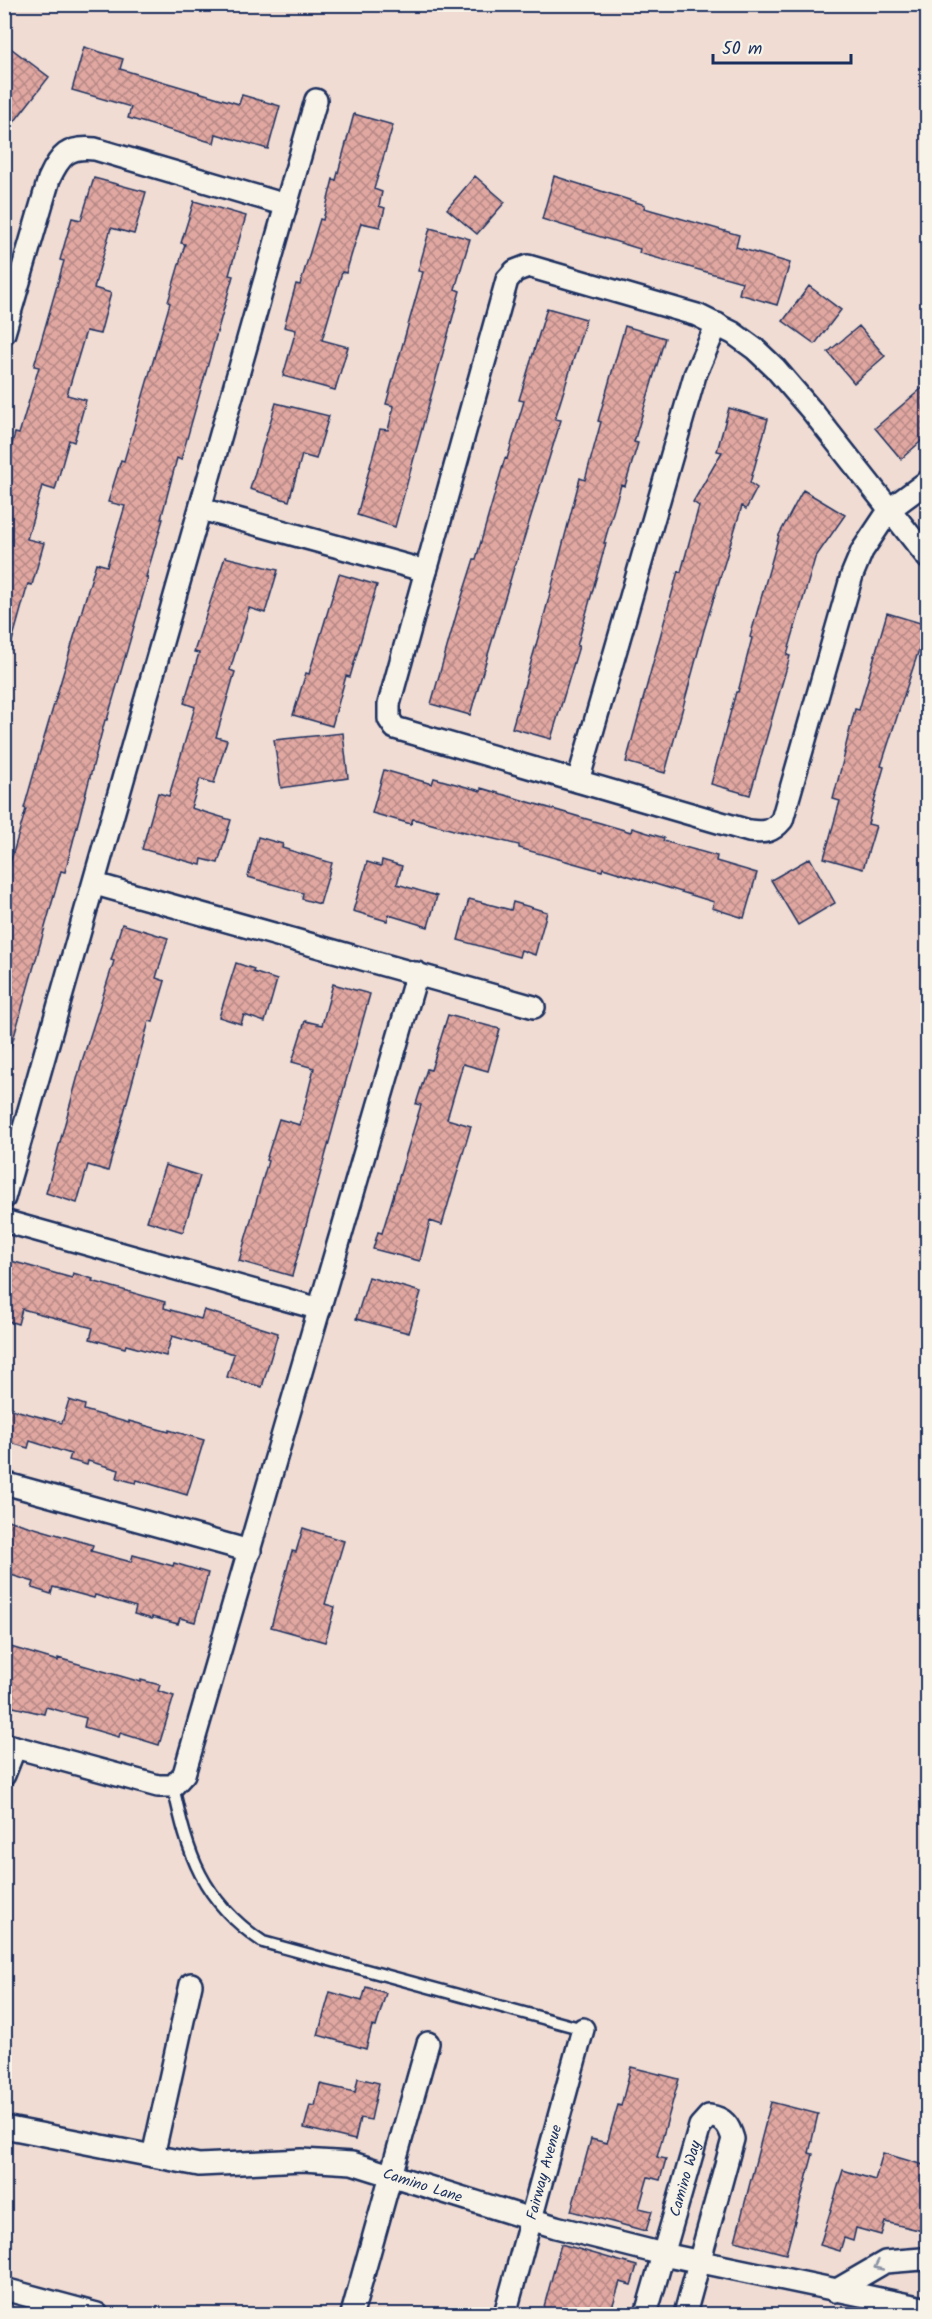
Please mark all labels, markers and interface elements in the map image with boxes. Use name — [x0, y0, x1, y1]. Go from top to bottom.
scale bar — [713, 27, 851, 65]
text: 50 m — [722, 35, 762, 64]
street label: Fairway Avenue — [520, 2122, 569, 2223]
street label: Camino Way — [664, 2137, 708, 2220]
street label: Camino Lane — [380, 2162, 466, 2210]
one-way arrow — [874, 2258, 885, 2270]

